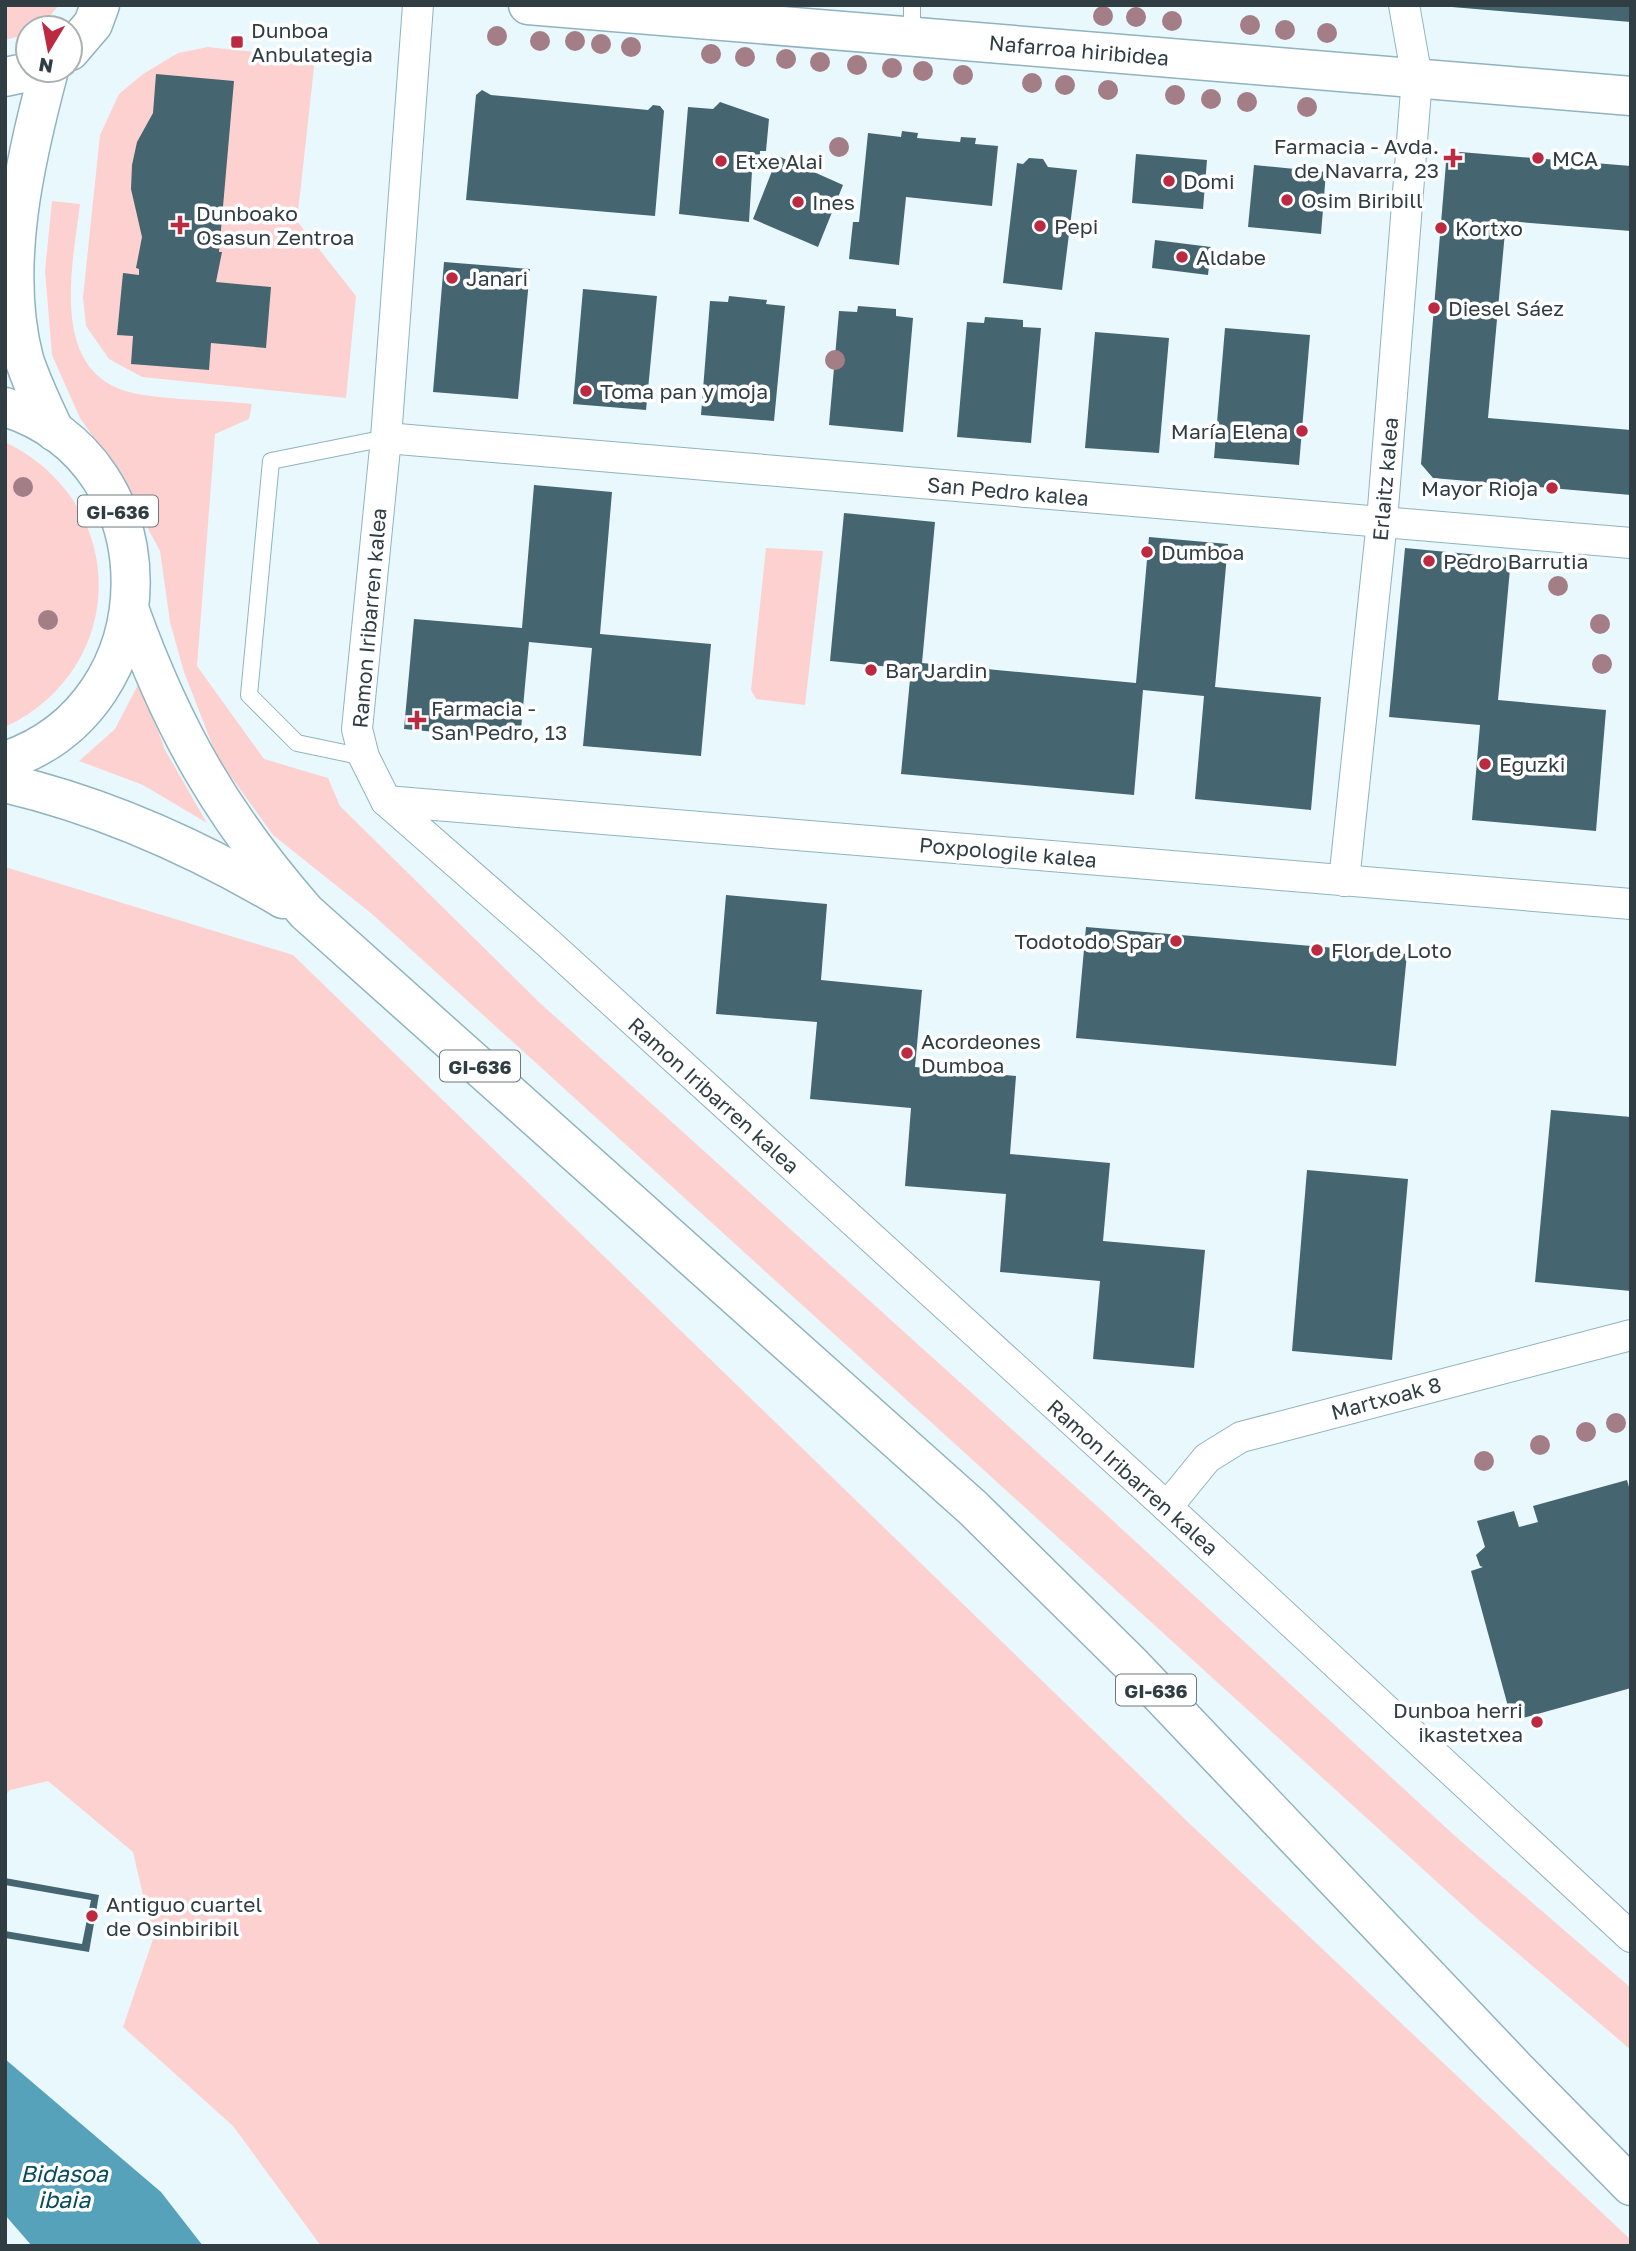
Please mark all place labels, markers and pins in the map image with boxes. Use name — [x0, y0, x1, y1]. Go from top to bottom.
place label: Dunboa Anbulategia — [251, 17, 373, 67]
marker: Dunboa Anbulategia — [229, 34, 245, 50]
place label: Farmacia - Avda. de Navarra, 23 — [1274, 133, 1439, 183]
place label: MCA — [1552, 145, 1598, 171]
place label: Etxe Alai — [735, 148, 823, 174]
marker: Farmacia - Avda. de Navarra, 23 — [1445, 150, 1461, 166]
marker: MCA — [1530, 150, 1546, 166]
marker: Etxe Alai — [713, 153, 729, 169]
place label: Domi — [1183, 168, 1235, 194]
marker: Domi — [1161, 173, 1177, 189]
place label: Osim Biribill — [1301, 187, 1423, 213]
place label: Ines — [812, 189, 855, 215]
marker: Osim Biribill — [1279, 192, 1295, 208]
marker: Ines — [790, 194, 806, 210]
place label: Dunboako Osasun Zentroa — [196, 200, 354, 250]
place label: Pepi — [1054, 213, 1098, 239]
marker: Dunboako Osasun Zentroa — [170, 215, 190, 235]
place label: Kortxo — [1455, 215, 1523, 241]
marker: Pepi — [1032, 218, 1048, 234]
marker: Kortxo — [1433, 220, 1449, 236]
place label: Aldabe — [1196, 244, 1266, 270]
marker: Aldabe — [1174, 249, 1190, 265]
place label: Janari — [466, 265, 528, 291]
marker: Janari — [444, 270, 460, 286]
place label: Diesel Sáez — [1448, 295, 1564, 321]
marker: Diesel Sáez — [1426, 300, 1442, 316]
place label: Toma pan y moja — [600, 378, 768, 404]
marker: Toma pan y moja — [578, 383, 594, 399]
place label: María Elena — [1171, 418, 1288, 444]
marker: María Elena — [1294, 423, 1310, 439]
place label: Mayor Rioja — [1421, 475, 1538, 501]
marker: Mayor Rioja — [1544, 480, 1560, 496]
place label: Dumboa — [1161, 539, 1244, 565]
marker: Dumboa — [1139, 544, 1155, 560]
place label: Pedro Barrutia — [1443, 548, 1588, 574]
marker: Pedro Barrutia — [1421, 553, 1437, 569]
place label: Bar Jardin — [885, 657, 987, 683]
marker: Bar Jardin — [863, 662, 879, 678]
place label: Farmacia - San Pedro, 13 — [431, 695, 567, 745]
marker: Farmacia - San Pedro, 13 — [409, 712, 425, 728]
place label: Eguzki — [1499, 751, 1565, 777]
marker: Eguzki — [1477, 756, 1493, 772]
place label: Todotodo Spar — [1015, 928, 1162, 954]
marker: Todotodo Spar — [1168, 933, 1184, 949]
place label: Flor de Loto — [1331, 937, 1452, 963]
marker: Flor de Loto — [1309, 942, 1325, 958]
place label: Acordeones Dumboa — [921, 1028, 1041, 1078]
marker: Acordeones Dumboa — [899, 1045, 915, 1061]
place label: Dunboa herri ikastetxea — [1393, 1697, 1523, 1747]
marker: Dunboa herri ikastetxea — [1529, 1714, 1545, 1730]
place label: Antiguo cuartel de Osinbiribil — [106, 1891, 262, 1941]
marker: Antiguo cuartel de Osinbiribil — [84, 1908, 100, 1924]

